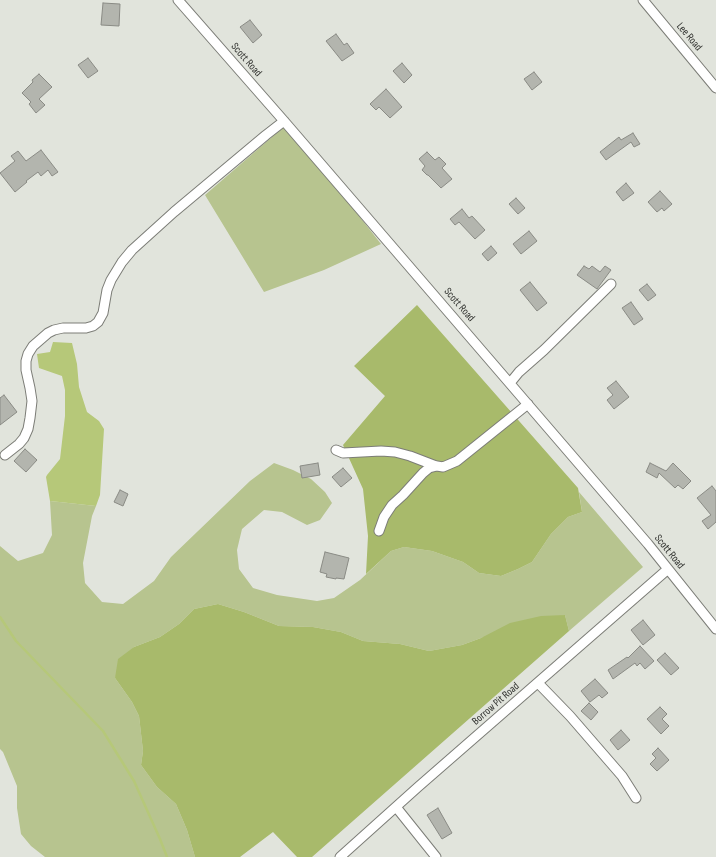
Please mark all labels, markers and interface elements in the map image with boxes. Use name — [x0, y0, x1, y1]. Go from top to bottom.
street label: Lee Road — [673, 20, 705, 54]
street label: Scott Road — [228, 40, 264, 80]
street label: Scott Road — [441, 285, 477, 325]
street label: Scott Road — [651, 532, 687, 572]
street label: Borrow Pit Road — [470, 680, 522, 728]

